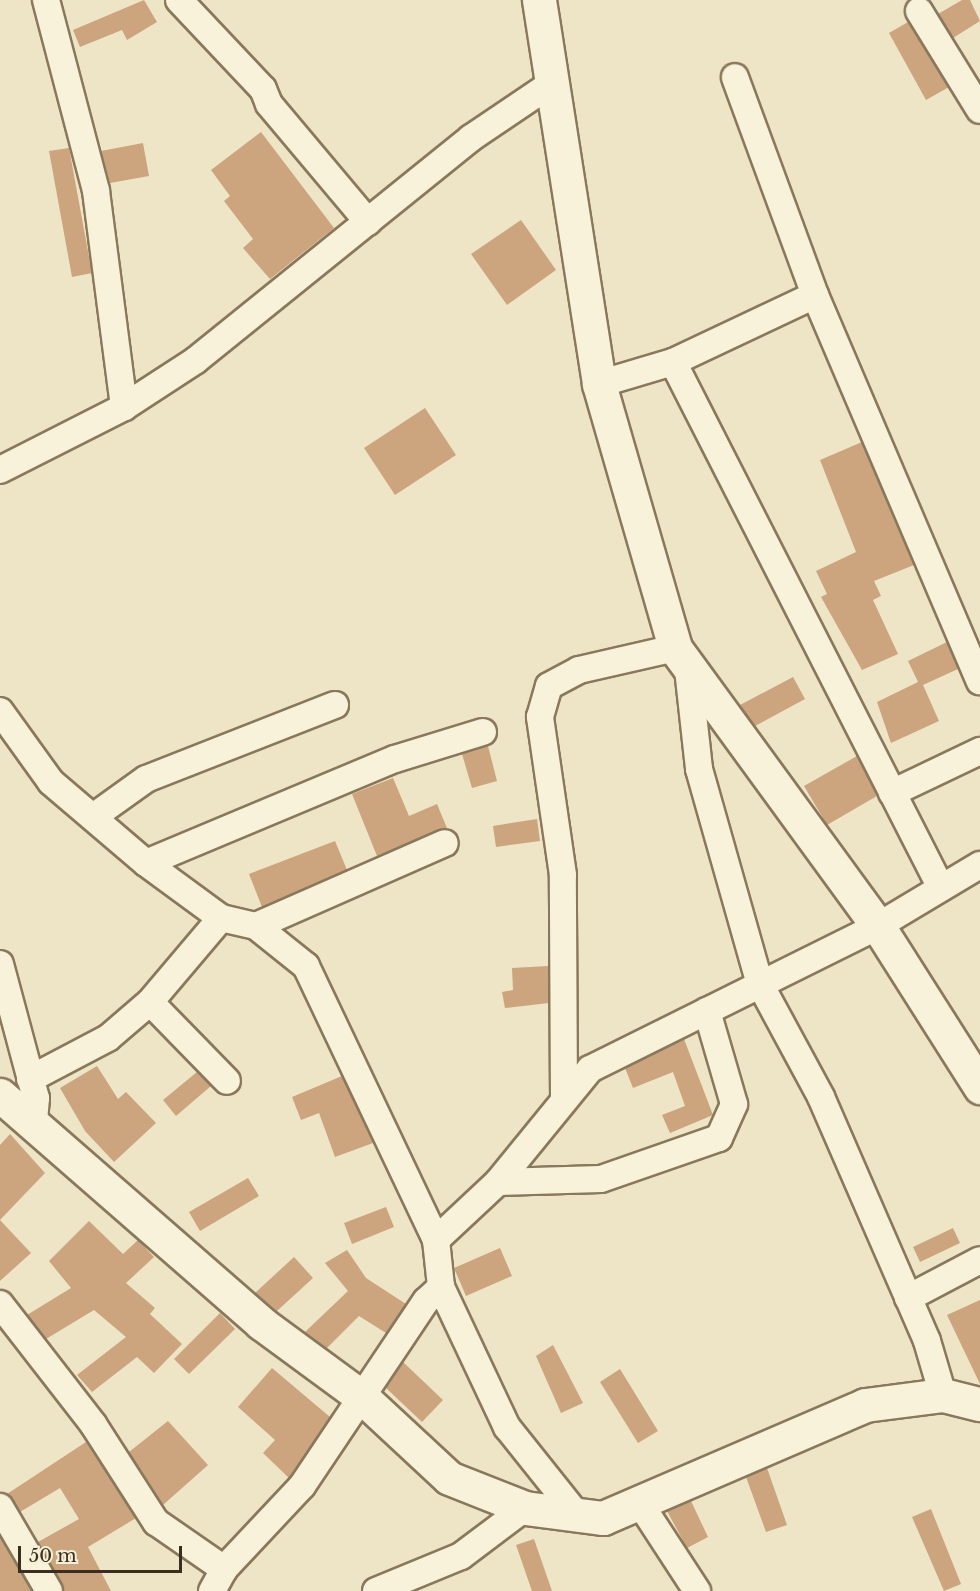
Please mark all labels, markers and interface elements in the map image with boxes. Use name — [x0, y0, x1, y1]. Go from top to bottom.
scale bar — [21, 1534, 184, 1572]
text: 50 m — [29, 1545, 77, 1567]

